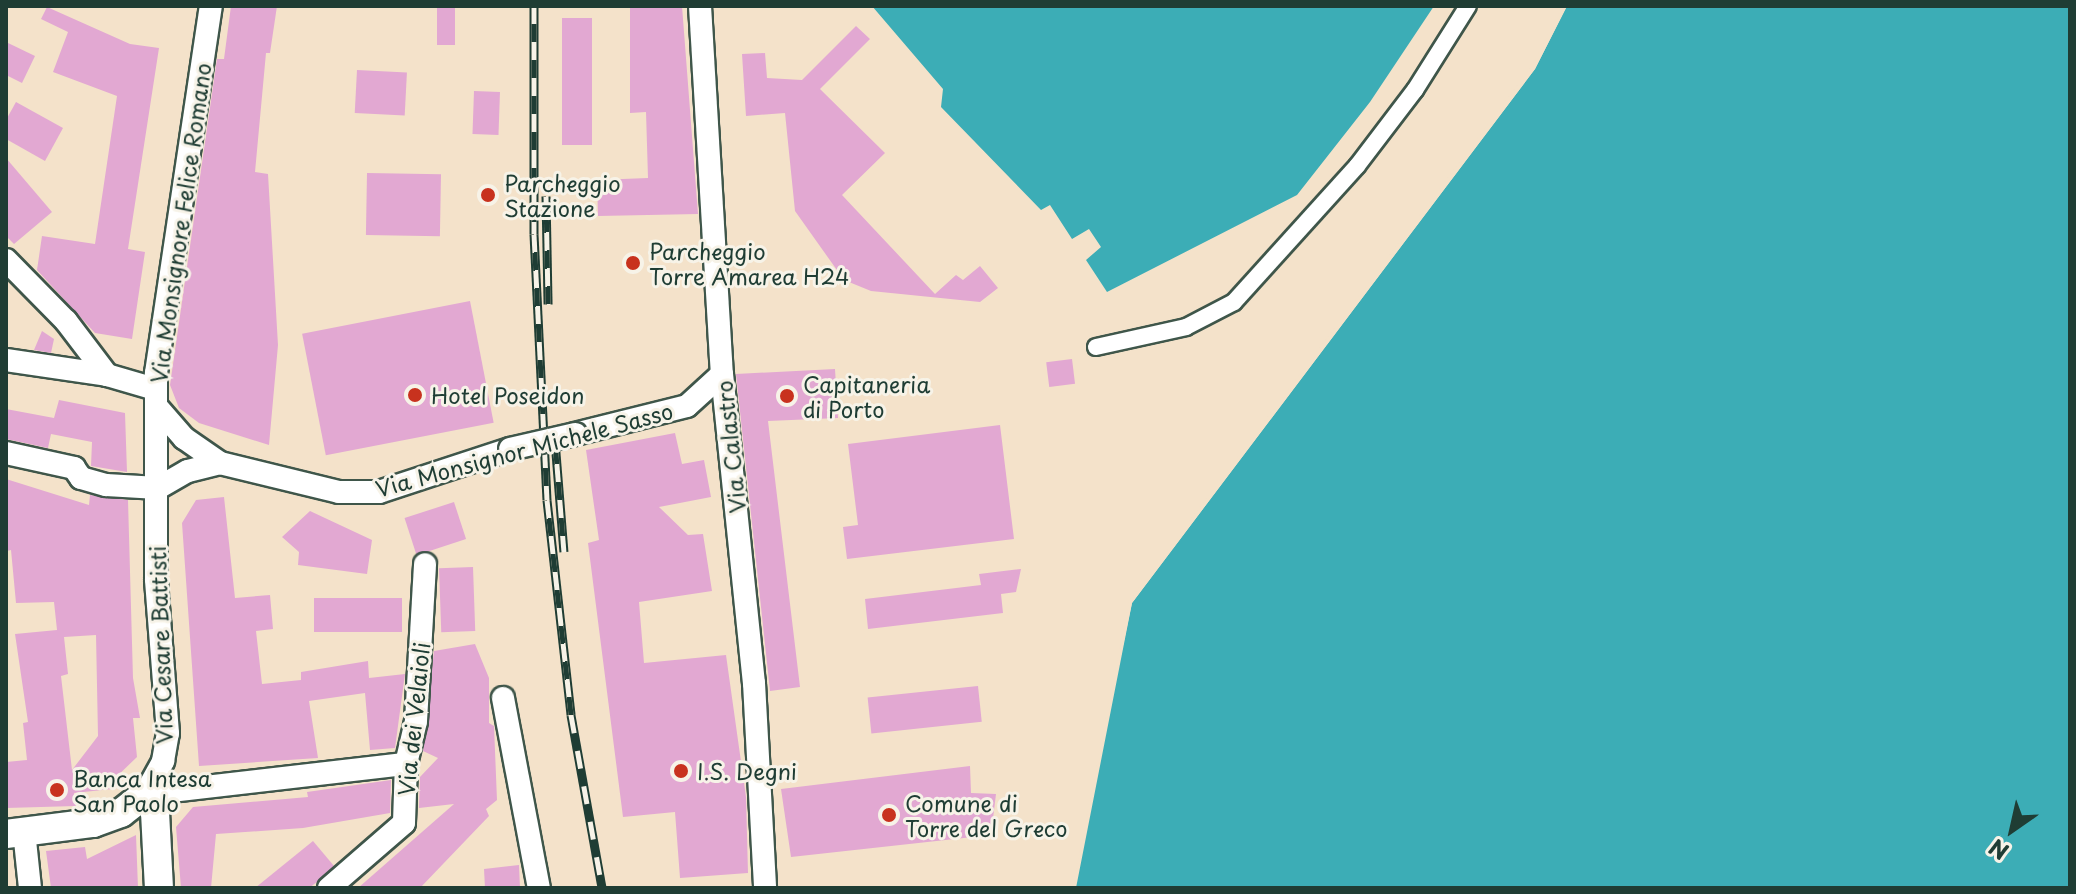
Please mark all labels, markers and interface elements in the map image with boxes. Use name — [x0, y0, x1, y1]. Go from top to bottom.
street label: Via Monsignore Felice Romano — [145, 62, 215, 384]
place label: Parcheggio Stazione — [504, 169, 621, 220]
marker: Parcheggio Stazione — [479, 186, 497, 204]
place label: Parcheggio Torre Amarea H24 — [649, 237, 851, 288]
marker: Parcheggio Torre Amarea H24 — [624, 254, 642, 272]
place label: Capitaneria di Porto — [803, 370, 930, 422]
street label: Via Calastro — [710, 379, 750, 515]
place label: Hotel Poseidon — [431, 382, 585, 408]
marker: Hotel Poseidon — [406, 386, 424, 404]
marker: Capitaneria di Porto — [778, 387, 796, 405]
street label: Via Monsignor Michele Sasso — [372, 397, 676, 501]
street label: Via Cesare Battisti — [143, 545, 177, 745]
street label: Via dei Velaioli — [392, 641, 434, 797]
place label: I.S. Degni — [697, 758, 797, 784]
marker: I.S. Degni — [672, 762, 690, 780]
place label: Banca Intesa San Paolo — [73, 764, 212, 816]
marker: Banca Intesa San Paolo — [48, 781, 66, 799]
place label: Comune di Torre del Greco — [905, 789, 1069, 840]
north arrow — [1972, 790, 2052, 870]
marker: Comune di Torre del Greco — [880, 806, 898, 824]
text: N — [1982, 832, 2015, 869]

